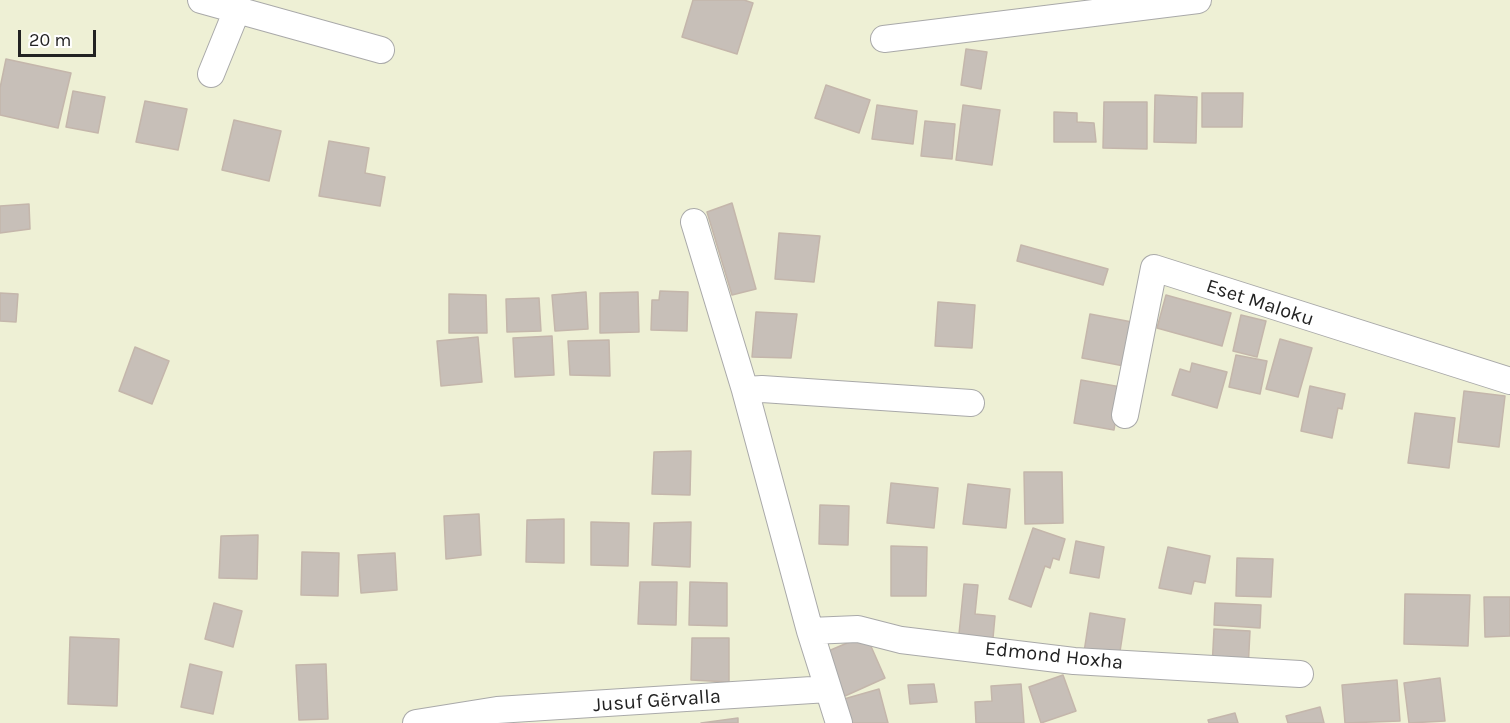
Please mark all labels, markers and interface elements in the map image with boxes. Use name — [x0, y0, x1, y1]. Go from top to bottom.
scale bar — [21, 18, 99, 56]
text: 20 m — [29, 29, 71, 51]
street label: Eset Maloku — [1203, 274, 1317, 332]
street label: Edmond Hoxha — [984, 637, 1124, 675]
street label: Jusuf Gërvalla — [592, 685, 722, 717]

